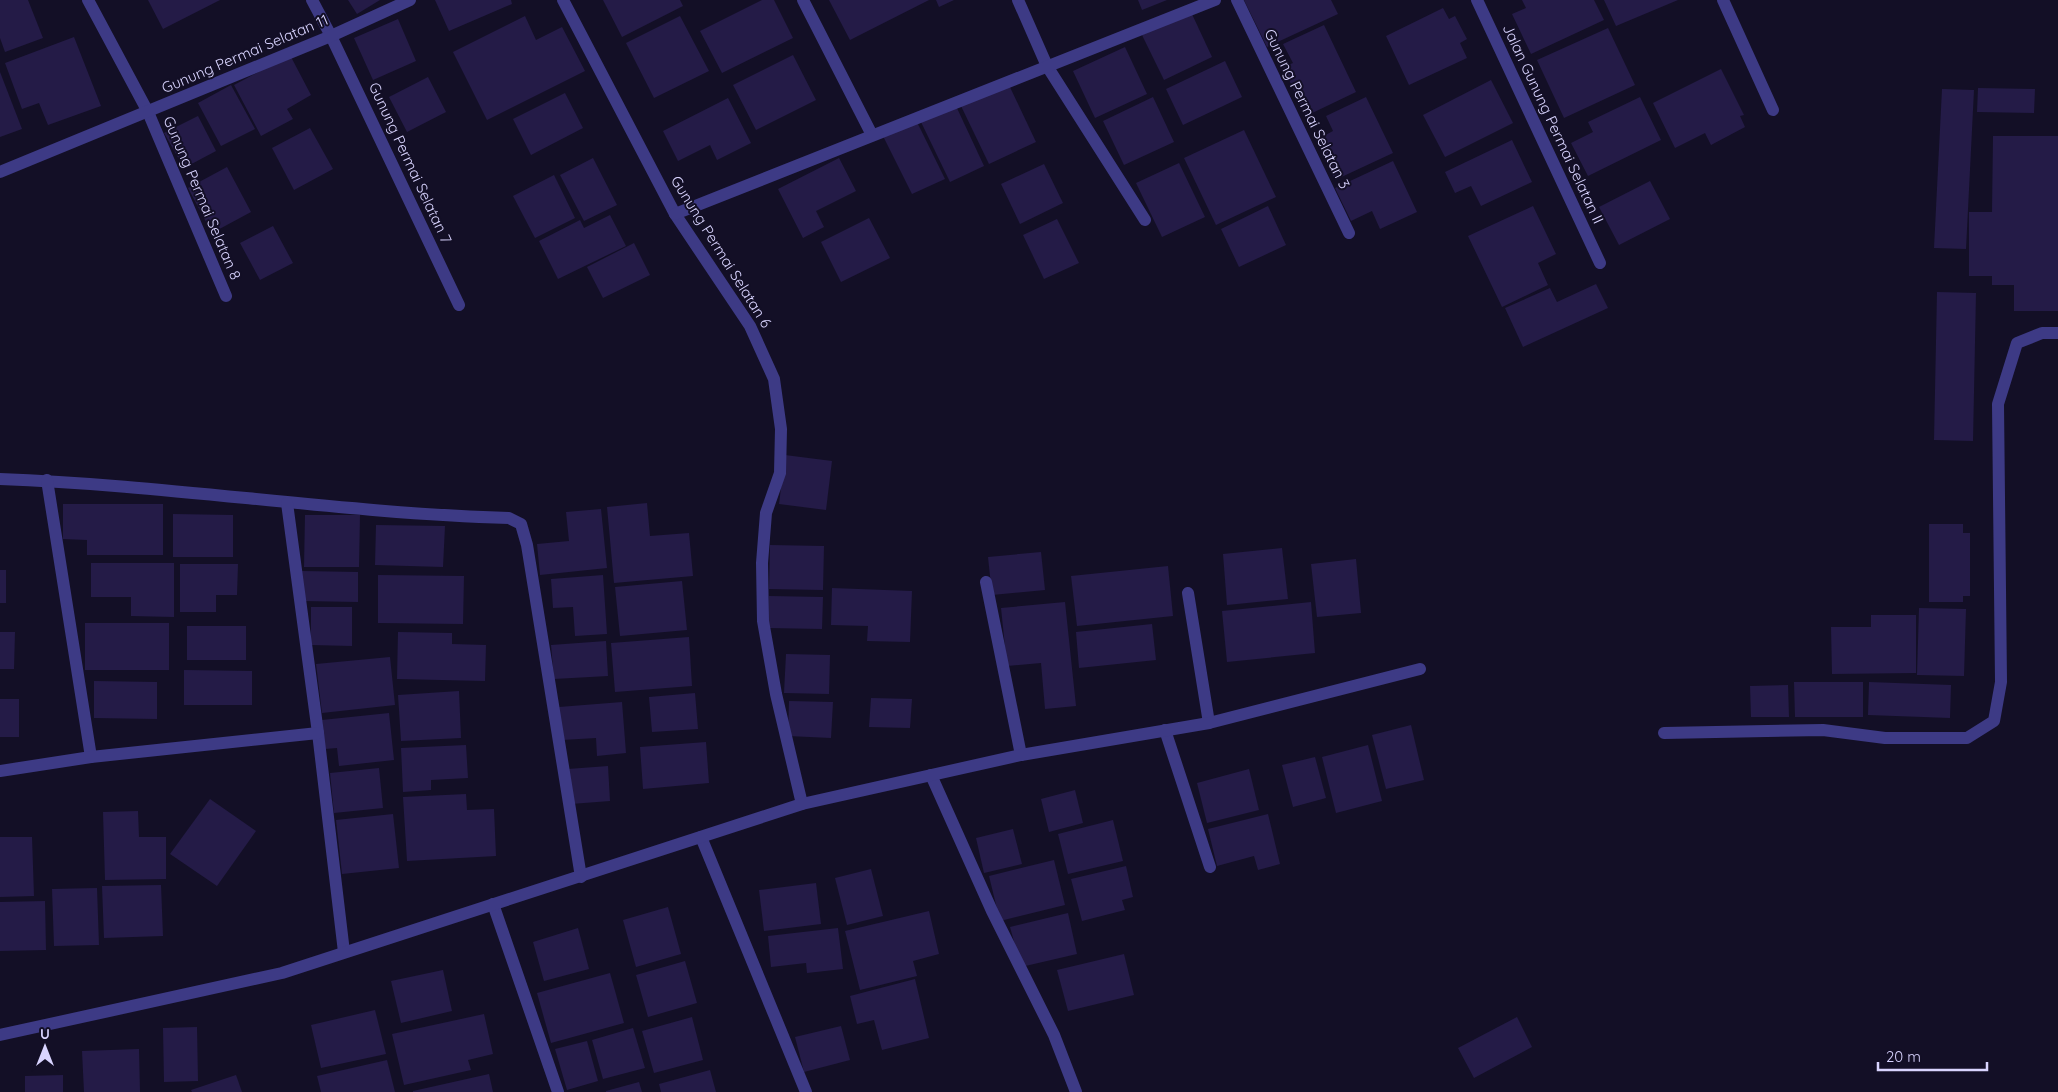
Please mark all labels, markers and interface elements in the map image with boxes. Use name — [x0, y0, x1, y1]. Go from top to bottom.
street label: Gunung Permai Selatan 11 — [159, 10, 331, 97]
street label: Jalan Gunung Permai Selatan II — [1499, 21, 1608, 227]
street label: Gunung Permai Selatan 3 — [1260, 26, 1355, 192]
street label: Gunung Permai Selatan 7 — [365, 79, 456, 247]
street label: Gunung Permai Selatan 8 — [159, 113, 246, 282]
street label: Gunung Permai Selatan 6 — [667, 172, 776, 331]
north arrow — [20, 1022, 70, 1072]
text: U — [40, 1025, 50, 1043]
scale bar — [1878, 1040, 1987, 1072]
text: 20 m — [1886, 1047, 1921, 1066]

